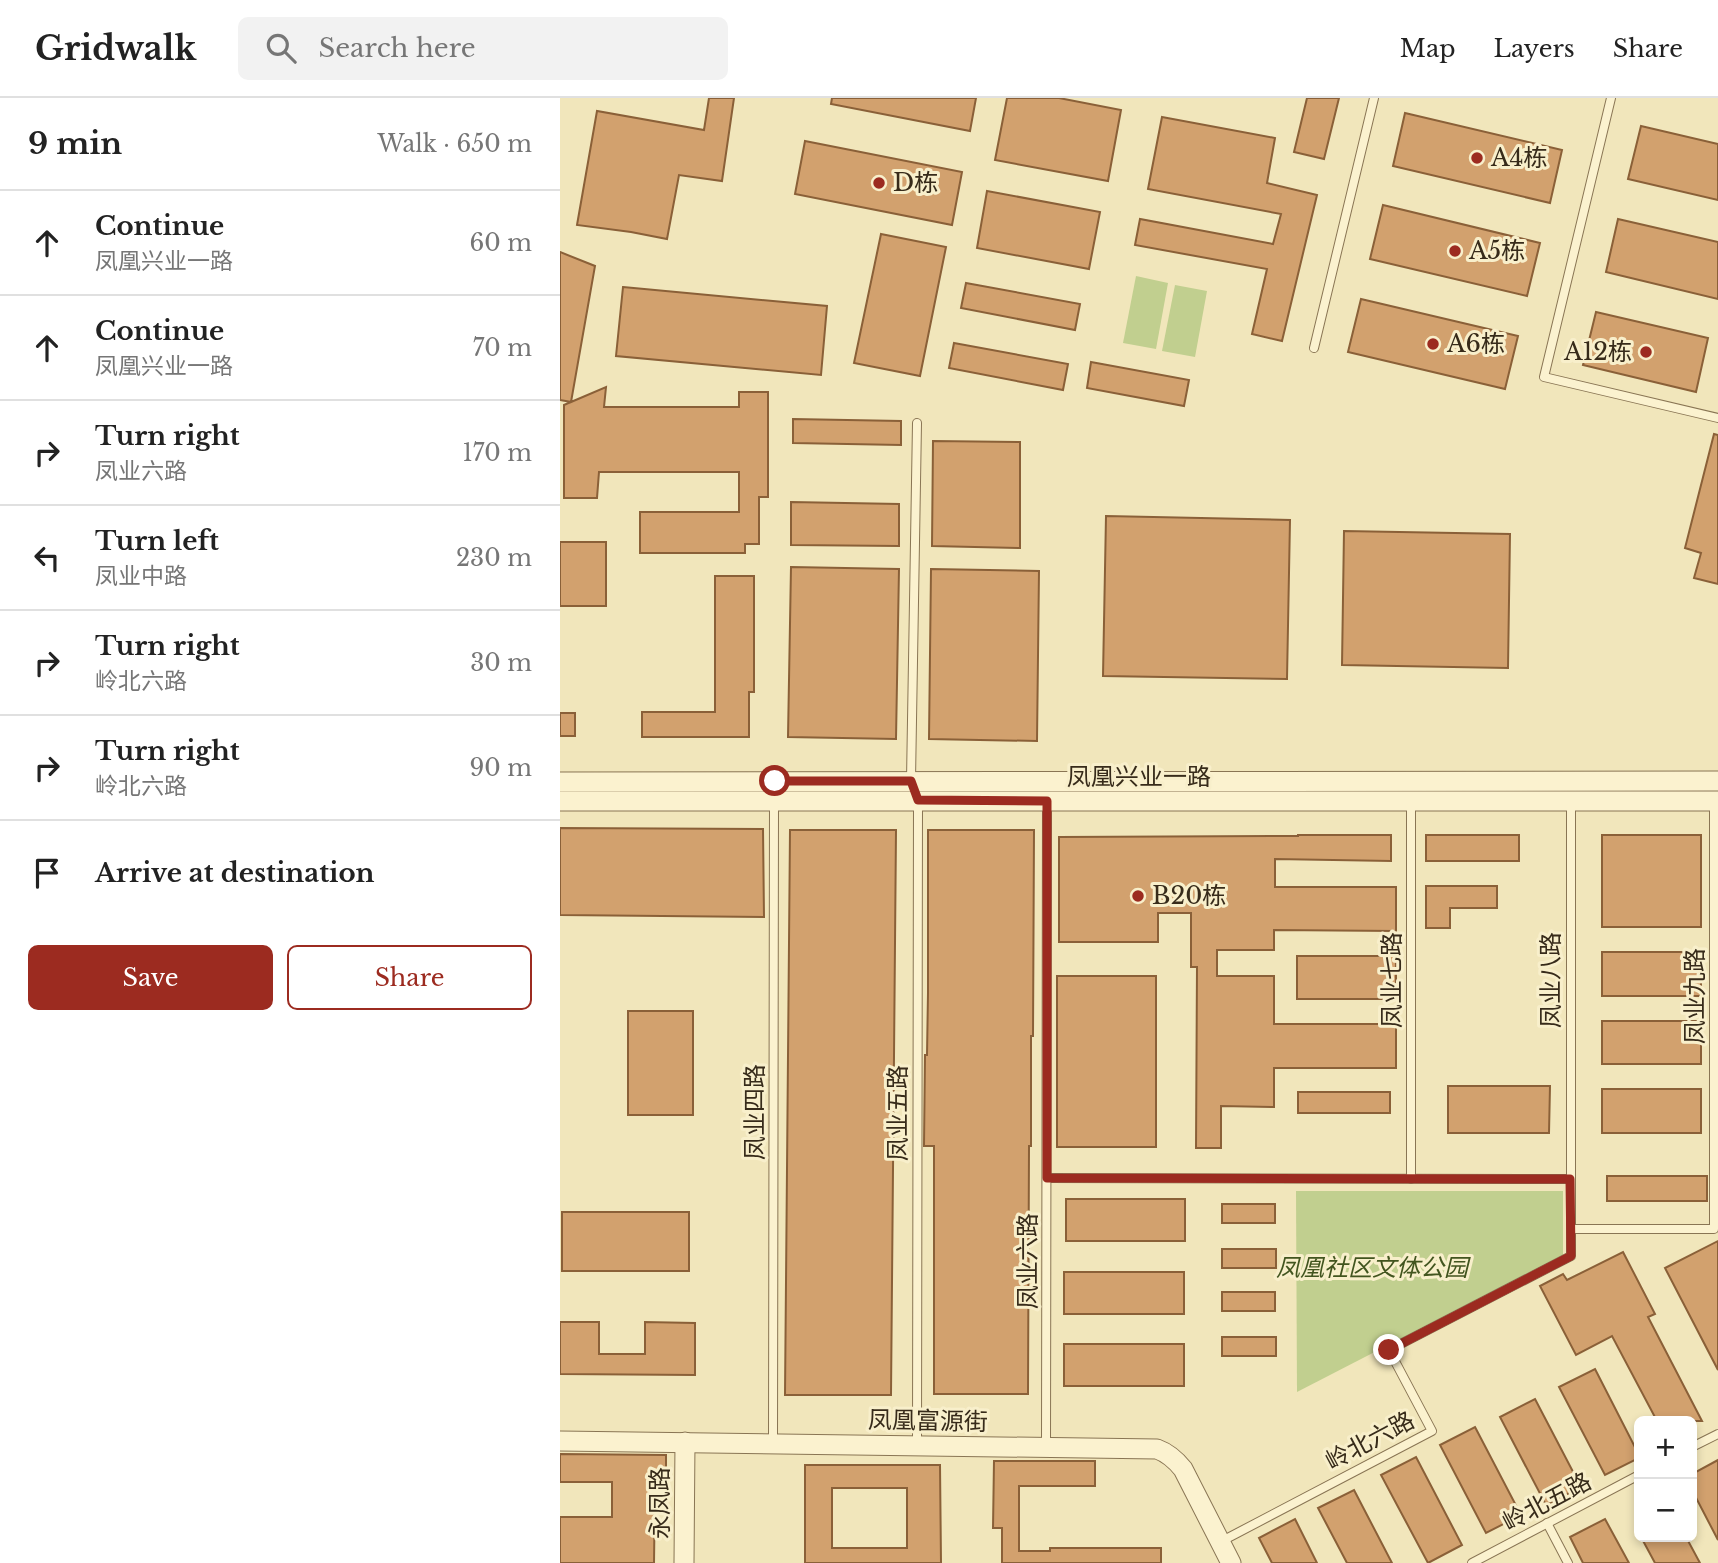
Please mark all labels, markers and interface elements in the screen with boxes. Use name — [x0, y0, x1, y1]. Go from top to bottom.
search box — [238, 17, 728, 80]
text: Gridwalk — [35, 28, 196, 69]
icon: search — [262, 29, 300, 67]
text: Search here — [318, 32, 476, 64]
text: Map — [1400, 34, 1456, 63]
text: Layers — [1494, 34, 1575, 63]
text: Share — [1613, 34, 1683, 63]
text: 9 min — [28, 125, 122, 162]
text: Walk · 650 m — [378, 130, 532, 158]
place label: A4栋 — [1490, 143, 1548, 172]
marker: A4栋 — [1469, 150, 1485, 166]
place label: D栋 — [893, 168, 938, 197]
marker: D栋 — [871, 175, 887, 191]
text: Continue — [95, 210, 224, 242]
icon: ahead — [28, 224, 66, 262]
text: 60 m — [470, 229, 532, 257]
place label: A5栋 — [1468, 236, 1525, 265]
marker: A5栋 — [1447, 243, 1463, 259]
text: 凤凰兴业一路 — [95, 247, 233, 275]
text: Continue — [95, 315, 224, 347]
icon: ahead — [28, 329, 66, 367]
place label: A6栋 — [1446, 329, 1505, 358]
text: 70 m — [473, 334, 532, 362]
marker: A6栋 — [1425, 336, 1441, 352]
place label: A12栋 — [1563, 337, 1632, 366]
marker: A12栋 — [1638, 344, 1654, 360]
text: 凤凰兴业一路 — [95, 352, 233, 380]
text: Turn right — [95, 420, 240, 452]
icon: right — [28, 434, 66, 472]
text: 170 m — [462, 439, 532, 467]
text: 凤业六路 — [95, 457, 187, 485]
text: Turn left — [95, 525, 219, 557]
icon: left — [28, 539, 66, 577]
text: 230 m — [456, 544, 532, 572]
text: 凤业中路 — [95, 562, 187, 590]
text: Turn right — [95, 630, 240, 662]
icon: right — [28, 644, 66, 682]
text: 30 m — [470, 649, 532, 677]
text: 岭北六路 — [95, 667, 187, 695]
text: Turn right — [95, 735, 240, 767]
icon: right — [28, 749, 66, 787]
text: 90 m — [470, 754, 532, 782]
street label: 凤凰兴业一路 — [1067, 762, 1211, 791]
route start — [759, 765, 790, 796]
text: 岭北六路 — [95, 772, 187, 800]
icon: arrive — [28, 854, 66, 892]
text: Arrive at destination — [95, 857, 375, 889]
place label: B20栋 — [1152, 881, 1226, 910]
marker: B20栋 — [1130, 888, 1146, 904]
street label: 凤业七路 — [1377, 932, 1406, 1028]
street label: 凤业八路 — [1536, 932, 1565, 1028]
button: Save — [28, 945, 273, 1010]
button: Share — [287, 945, 532, 1010]
street label: 凤业九路 — [1680, 948, 1709, 1044]
street label: 凤业四路 — [740, 1064, 769, 1160]
street label: 凤业五路 — [883, 1065, 912, 1161]
street label: 凤业六路 — [1013, 1213, 1042, 1309]
park label: 凤凰社区文体公园 — [1276, 1253, 1471, 1282]
route end — [1373, 1334, 1404, 1365]
street label: 凤凰富源街 — [868, 1405, 988, 1436]
street label: 岭北六路 — [1321, 1405, 1419, 1476]
map controls — [1634, 1416, 1697, 1542]
button: + — [1634, 1416, 1697, 1479]
street label: 岭北五路 — [1498, 1466, 1596, 1537]
street label: 永凤路 — [645, 1467, 674, 1539]
button: − — [1634, 1479, 1697, 1542]

